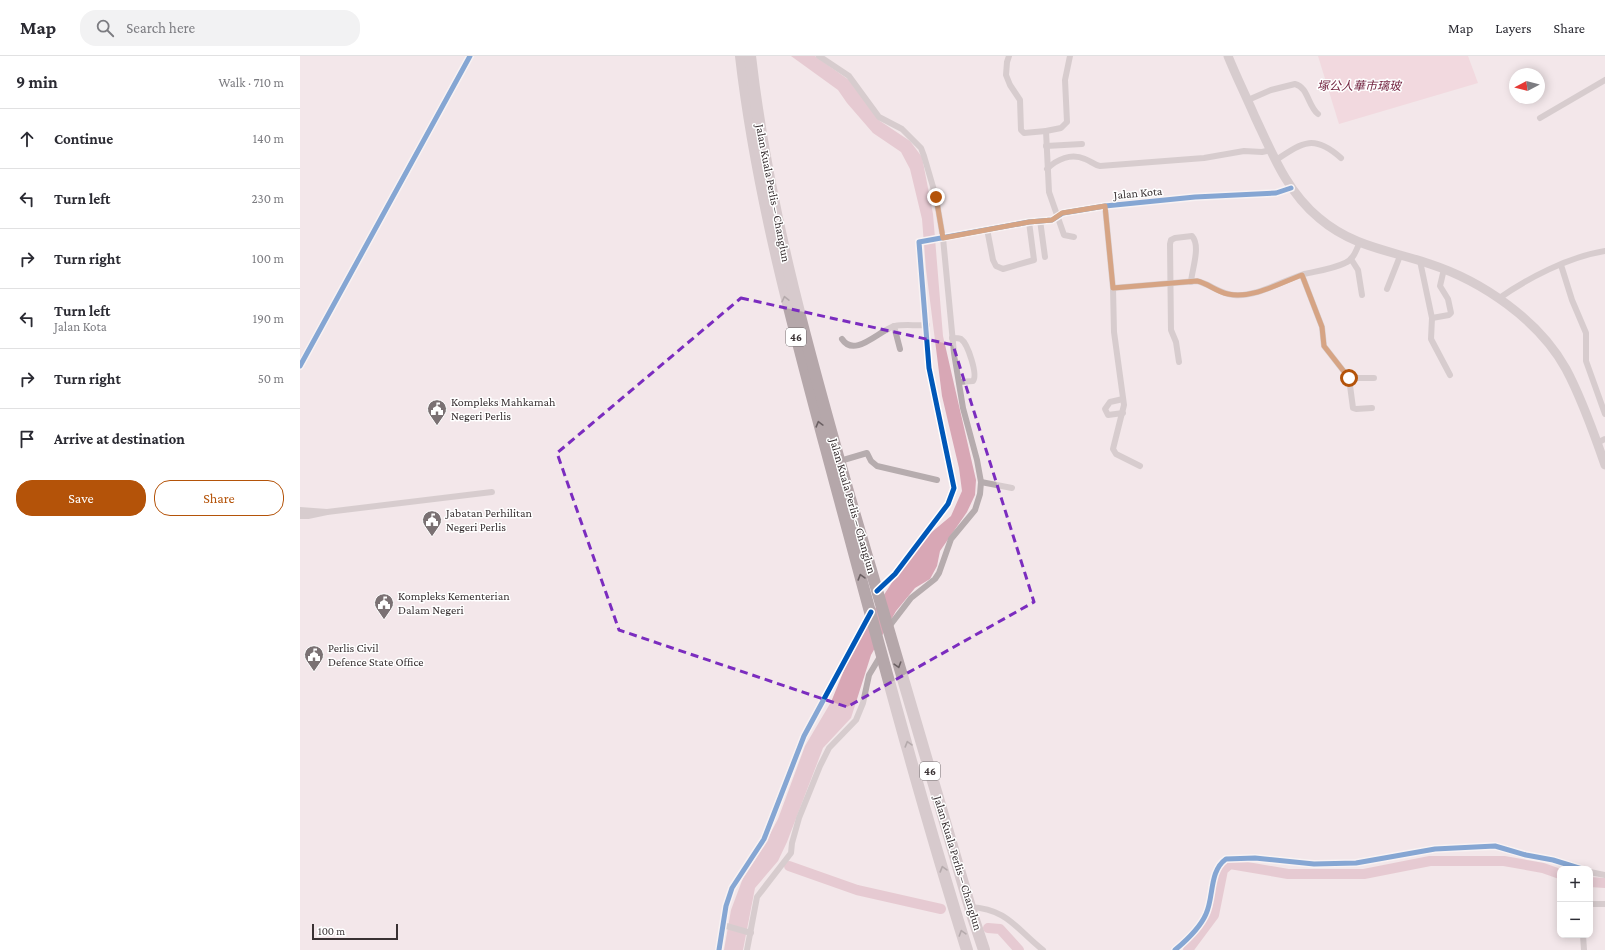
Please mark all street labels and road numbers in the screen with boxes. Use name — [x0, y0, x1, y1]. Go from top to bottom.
street label: Jalan Kuala Perlis – Changlun — [753, 122, 793, 264]
street label: Jalan Kota — [1112, 184, 1163, 202]
road number: 46 — [786, 328, 806, 346]
street label: Jalan Kuala Perlis – Changlun — [827, 436, 879, 576]
road number: 46 — [920, 762, 940, 780]
street label: Jalan Kuala Perlis – Changlun — [931, 793, 985, 933]

